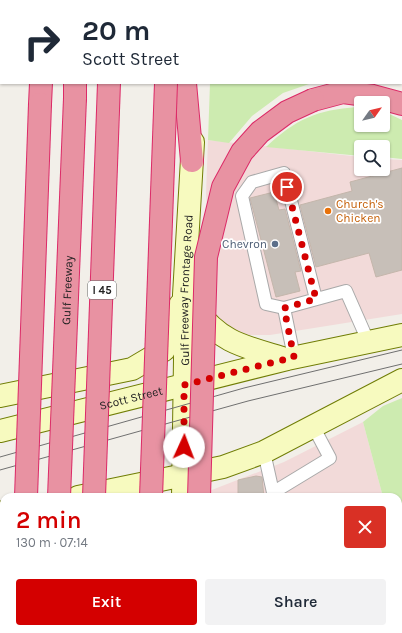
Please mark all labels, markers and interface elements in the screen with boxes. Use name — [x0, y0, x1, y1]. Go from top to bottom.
text: 20 m — [82, 14, 150, 47]
icon: right — [16, 16, 68, 68]
text: Scott Street — [82, 48, 179, 70]
north arrow — [354, 96, 390, 132]
map controls — [354, 96, 390, 176]
button: search — [354, 140, 390, 176]
pin — [270, 170, 304, 204]
icon: arrive — [276, 176, 298, 198]
place label: Church's Chicken — [336, 197, 384, 225]
marker: Church's Chicken — [323, 206, 333, 216]
street label: Gulf Freeway Frontage Road — [177, 214, 196, 366]
place label: Chevron — [222, 237, 267, 251]
marker: Chevron — [270, 239, 280, 249]
street label: Gulf Freeway — [59, 255, 76, 325]
road number: I 45 — [88, 281, 116, 299]
street label: Scott Street — [98, 383, 165, 413]
position arrow — [163, 426, 205, 468]
text: 2 min — [16, 506, 82, 534]
button: close — [344, 506, 386, 548]
text: 130 m · 07:14 — [16, 535, 88, 550]
button: Exit — [16, 579, 197, 625]
button: Share — [205, 579, 386, 625]

